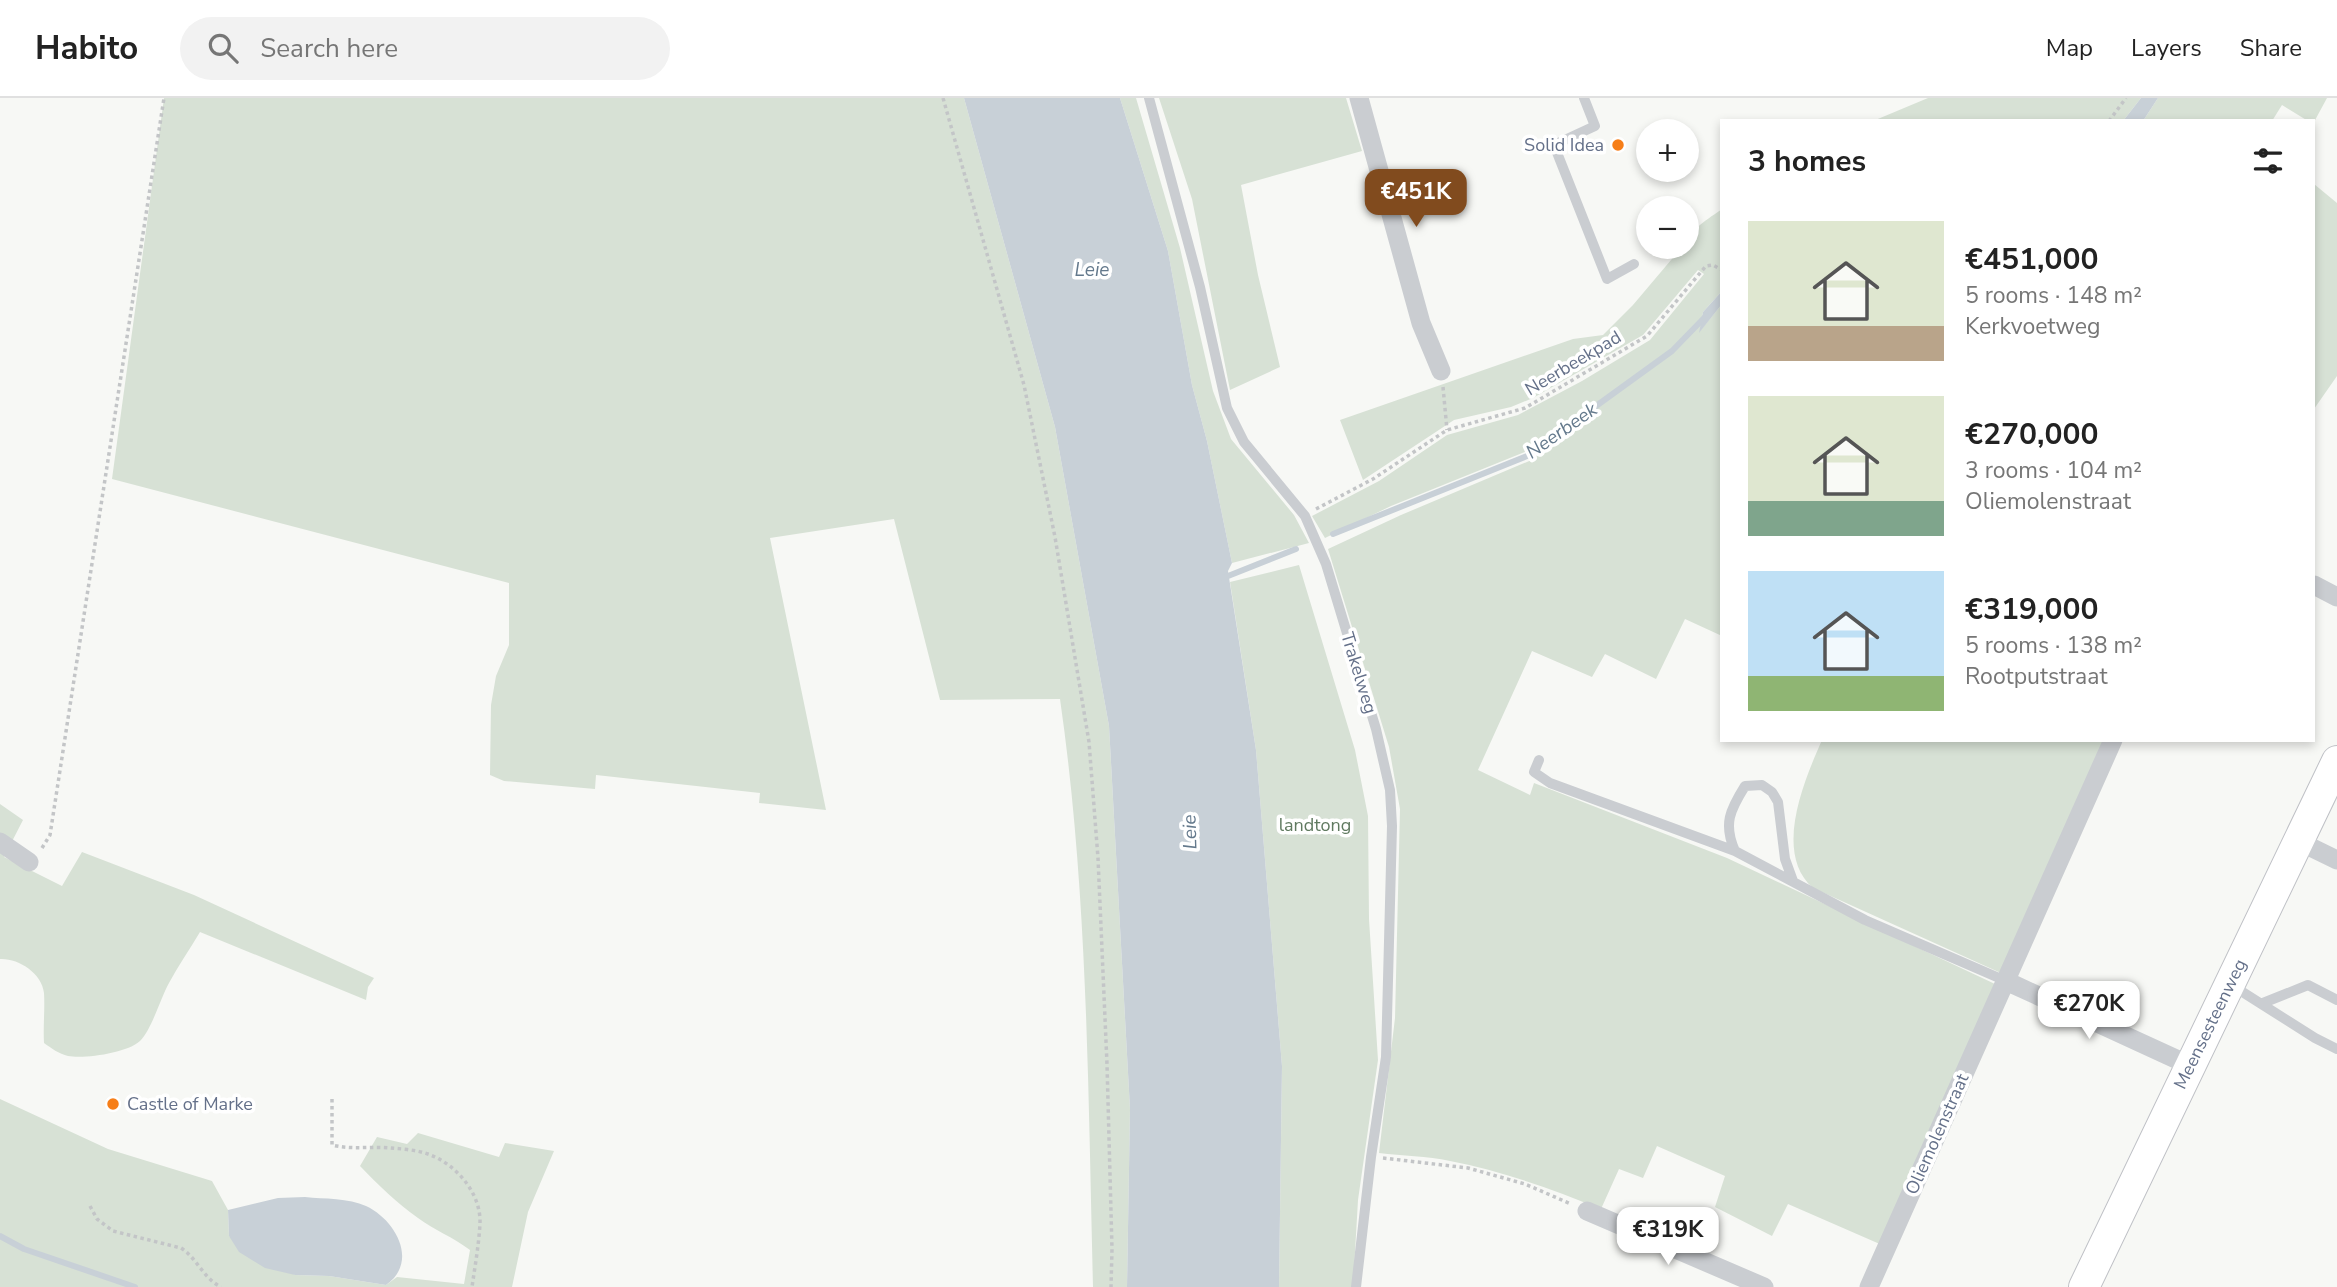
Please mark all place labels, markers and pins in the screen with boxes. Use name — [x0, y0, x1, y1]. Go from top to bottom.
place label: Solid Idea — [1524, 133, 1604, 157]
marker: Solid Idea — [1610, 137, 1626, 153]
pin: €451K — [1367, 170, 1465, 229]
pin: €270K — [2040, 982, 2138, 1041]
place label: Castle of Marke — [127, 1092, 253, 1116]
marker: Castle of Marke — [105, 1096, 121, 1112]
pin: €319K — [1619, 1208, 1717, 1267]

